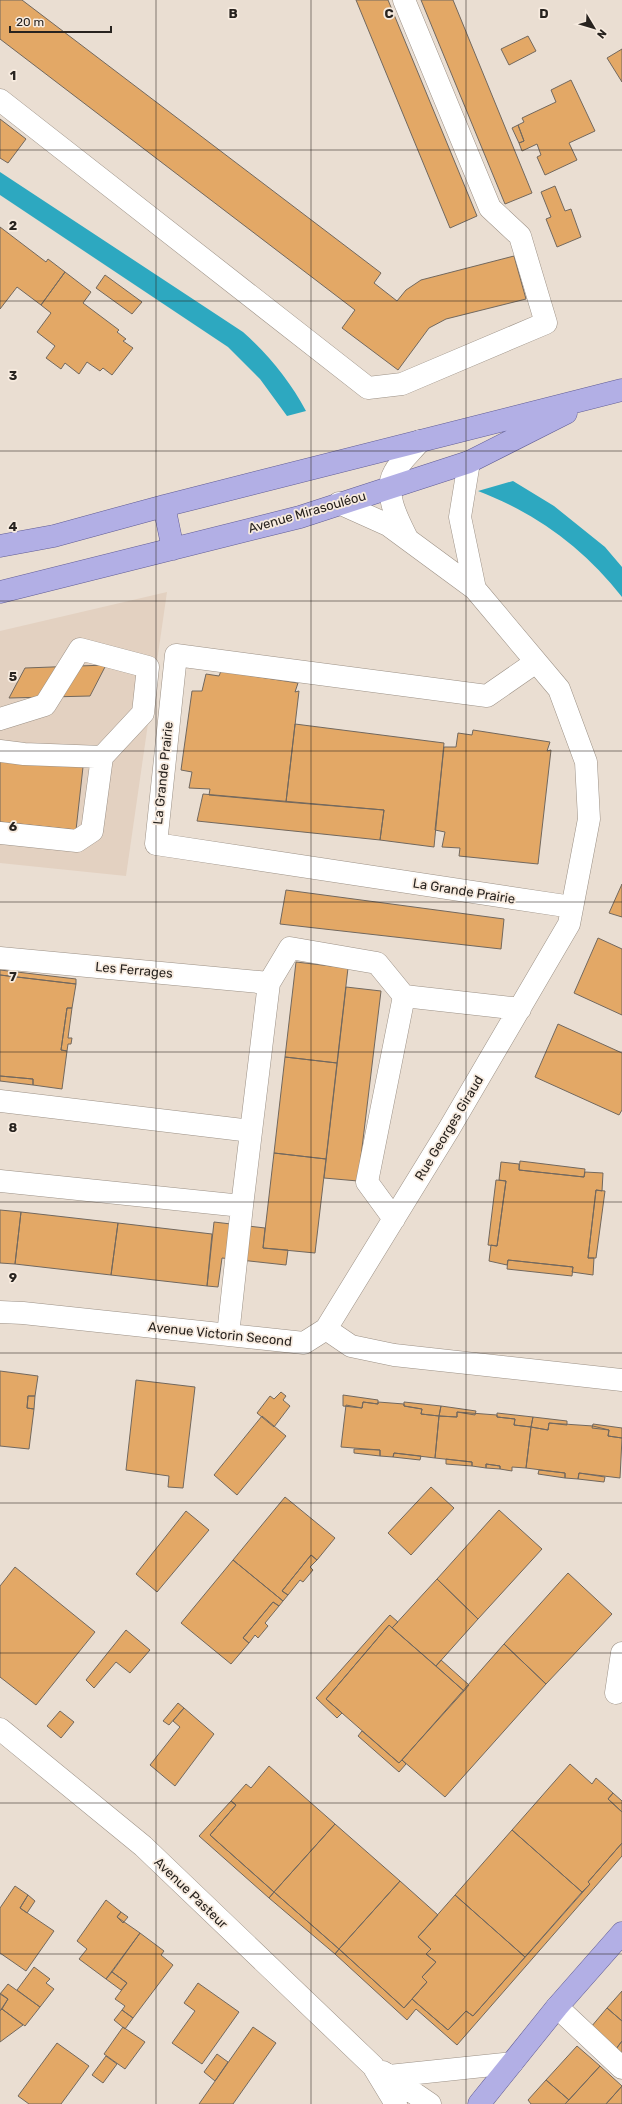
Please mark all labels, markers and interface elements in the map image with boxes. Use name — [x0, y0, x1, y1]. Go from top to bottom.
text: B — [228, 6, 238, 21]
text: C — [384, 6, 394, 21]
text: D — [539, 6, 549, 21]
scale bar — [10, 8, 111, 34]
north arrow — [574, 8, 614, 48]
text: 20 m — [16, 15, 44, 29]
text: N — [594, 27, 609, 41]
text: 1 — [10, 68, 16, 83]
text: 2 — [9, 218, 17, 233]
text: 3 — [9, 368, 18, 383]
street label: Avenue Mirasouléou — [246, 488, 368, 536]
text: 4 — [9, 519, 18, 534]
text: 5 — [9, 669, 17, 684]
street label: La Grande Prairie — [150, 721, 176, 825]
text: 6 — [9, 819, 18, 834]
street label: La Grande Prairie — [412, 875, 516, 907]
street label: Les Ferrages — [95, 959, 174, 982]
text: 7 — [9, 969, 17, 984]
street label: Rue Georges Giraud — [412, 1073, 487, 1184]
text: 8 — [9, 1120, 18, 1135]
text: 9 — [9, 1270, 17, 1285]
street label: Avenue Victorin Second — [147, 1319, 293, 1349]
street label: Avenue Pasteur — [151, 1854, 231, 1932]

